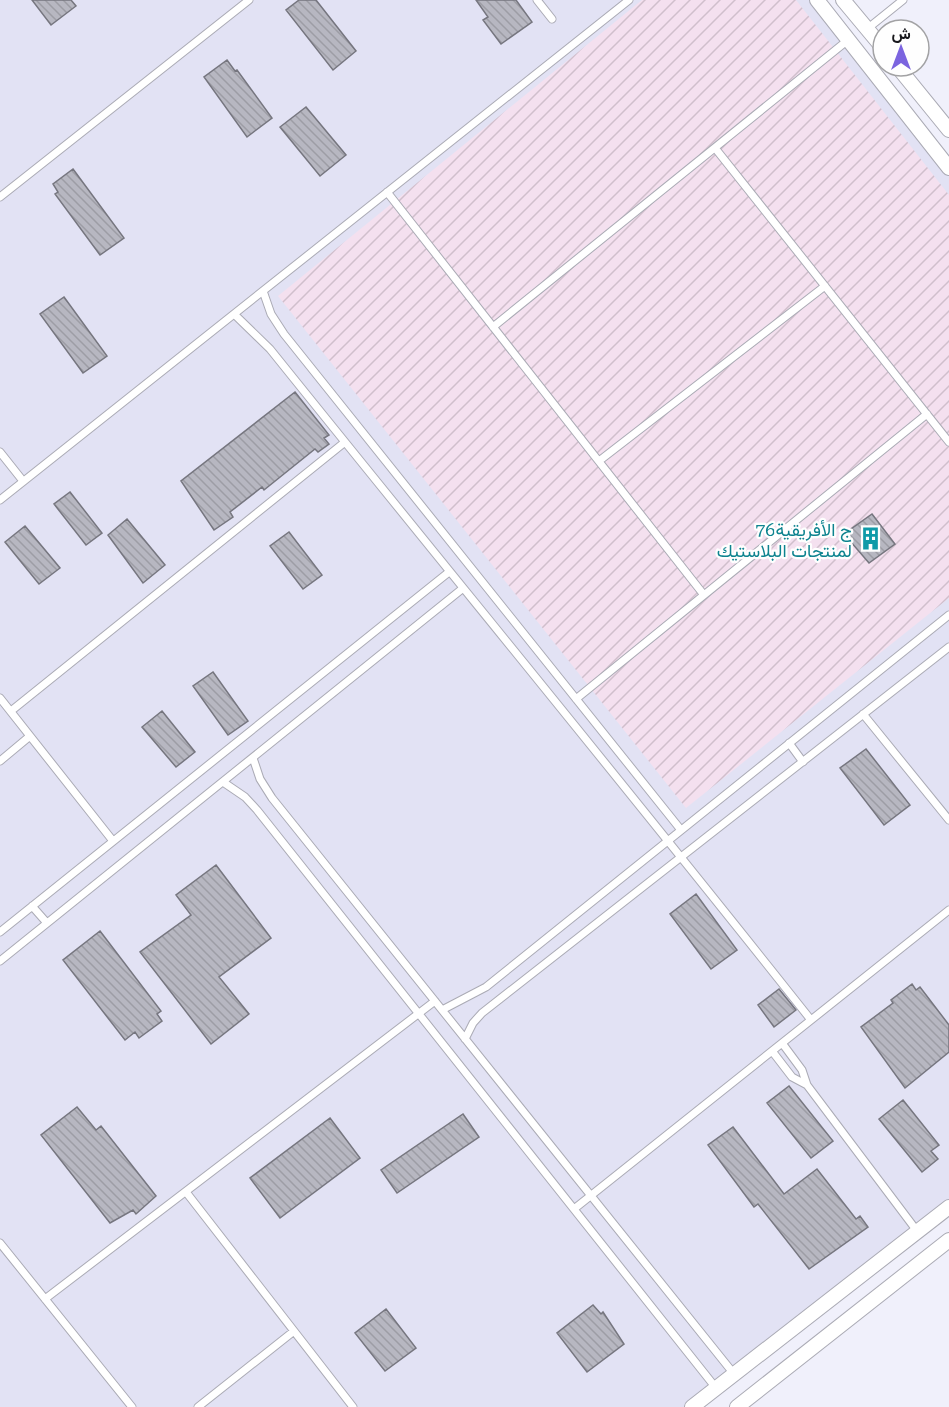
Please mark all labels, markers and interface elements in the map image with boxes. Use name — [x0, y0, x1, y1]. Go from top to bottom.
north arrow — [871, 18, 931, 78]
text: ش — [891, 24, 911, 43]
place label: 76ج الأفريقية لمنتجات البلاستيك — [717, 519, 852, 561]
building icon: 76ج الأفريقية لمنتجات البلاستيك — [857, 526, 883, 552]

